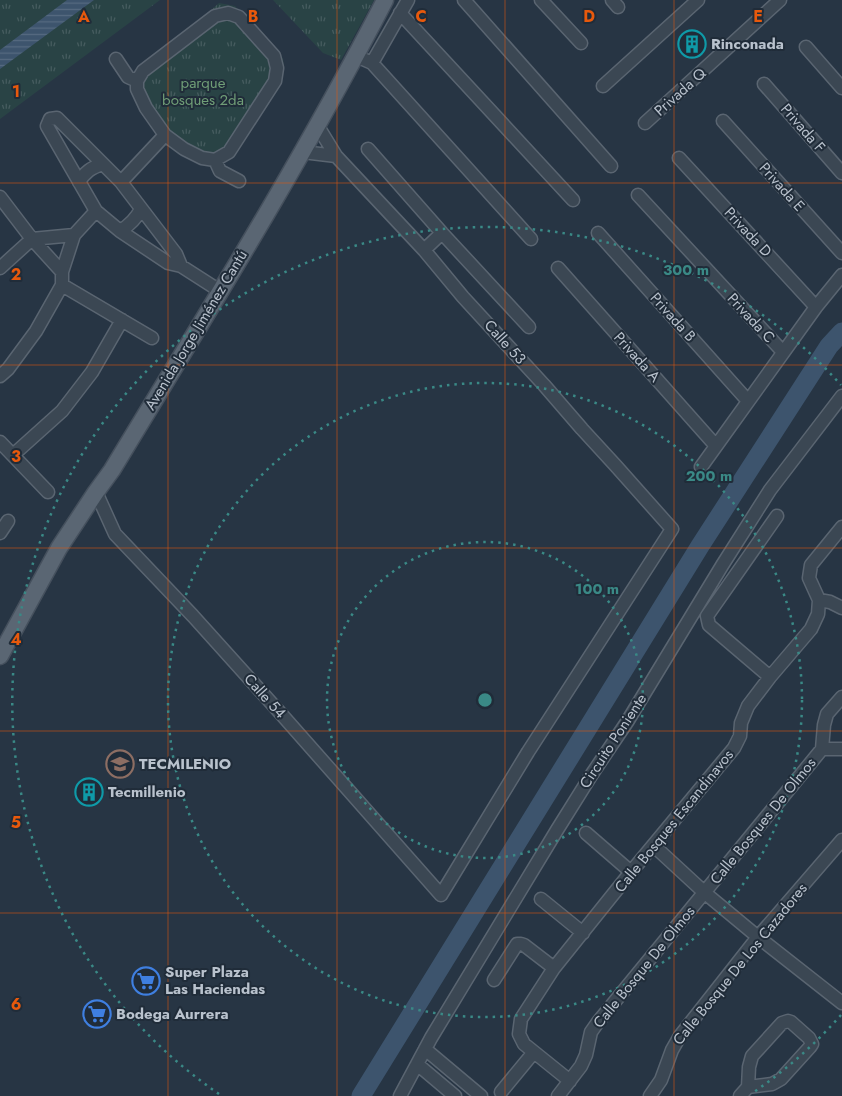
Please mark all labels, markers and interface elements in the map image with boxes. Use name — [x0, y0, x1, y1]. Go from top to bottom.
text: A — [77, 5, 90, 28]
text: B — [248, 5, 258, 28]
text: C — [415, 5, 427, 28]
text: D — [583, 5, 595, 28]
text: E — [753, 5, 763, 28]
building icon: Rinconada — [677, 29, 707, 59]
place label: Rinconada — [711, 33, 784, 55]
street label: Privada Q — [649, 63, 711, 121]
park label: parque bosques 2da — [162, 72, 244, 111]
text: 1 — [12, 80, 20, 103]
street label: Privada F — [775, 99, 831, 157]
street label: Privada E — [754, 158, 810, 216]
street label: Privada D — [719, 202, 777, 262]
street label: Avenida Jorge Jiménez Cantú — [139, 246, 253, 414]
text: 300 m — [663, 259, 709, 281]
text: 2 — [11, 263, 21, 286]
street label: Privada B — [645, 288, 701, 346]
street label: Privada C — [722, 288, 780, 348]
street label: Calle 53 — [479, 315, 531, 369]
street label: Privada A — [608, 327, 666, 387]
text: 3 — [11, 445, 21, 468]
text: 200 m — [686, 465, 732, 487]
text: 100 m — [575, 578, 619, 600]
text: 4 — [10, 628, 22, 651]
street label: Calle 54 — [239, 669, 291, 724]
street label: Circuito Poniente — [574, 689, 652, 793]
centre of rings — [476, 691, 494, 709]
street label: Calle Bosques Escandinavos — [609, 745, 739, 897]
school or university icon: TECMILENIO — [105, 749, 135, 779]
place label: TECMILENIO — [139, 753, 231, 775]
street label: Calle Bosques De Olmos — [705, 753, 821, 889]
building icon: Tecmillenio — [74, 777, 104, 807]
place label: Tecmillenio — [108, 781, 186, 803]
text: 5 — [11, 811, 21, 834]
street label: Calle Bosque De Los Cazadores — [668, 878, 812, 1050]
street label: Calle Bosque De Olmos — [588, 901, 700, 1033]
place label: Super Plaza Las Haciendas — [165, 961, 265, 1000]
supermarket icon: Super Plaza Las Haciendas — [131, 966, 161, 996]
text: 6 — [11, 993, 21, 1016]
supermarket icon: Bodega Aurrera — [82, 999, 112, 1029]
place label: Bodega Aurrera — [116, 1003, 229, 1025]

